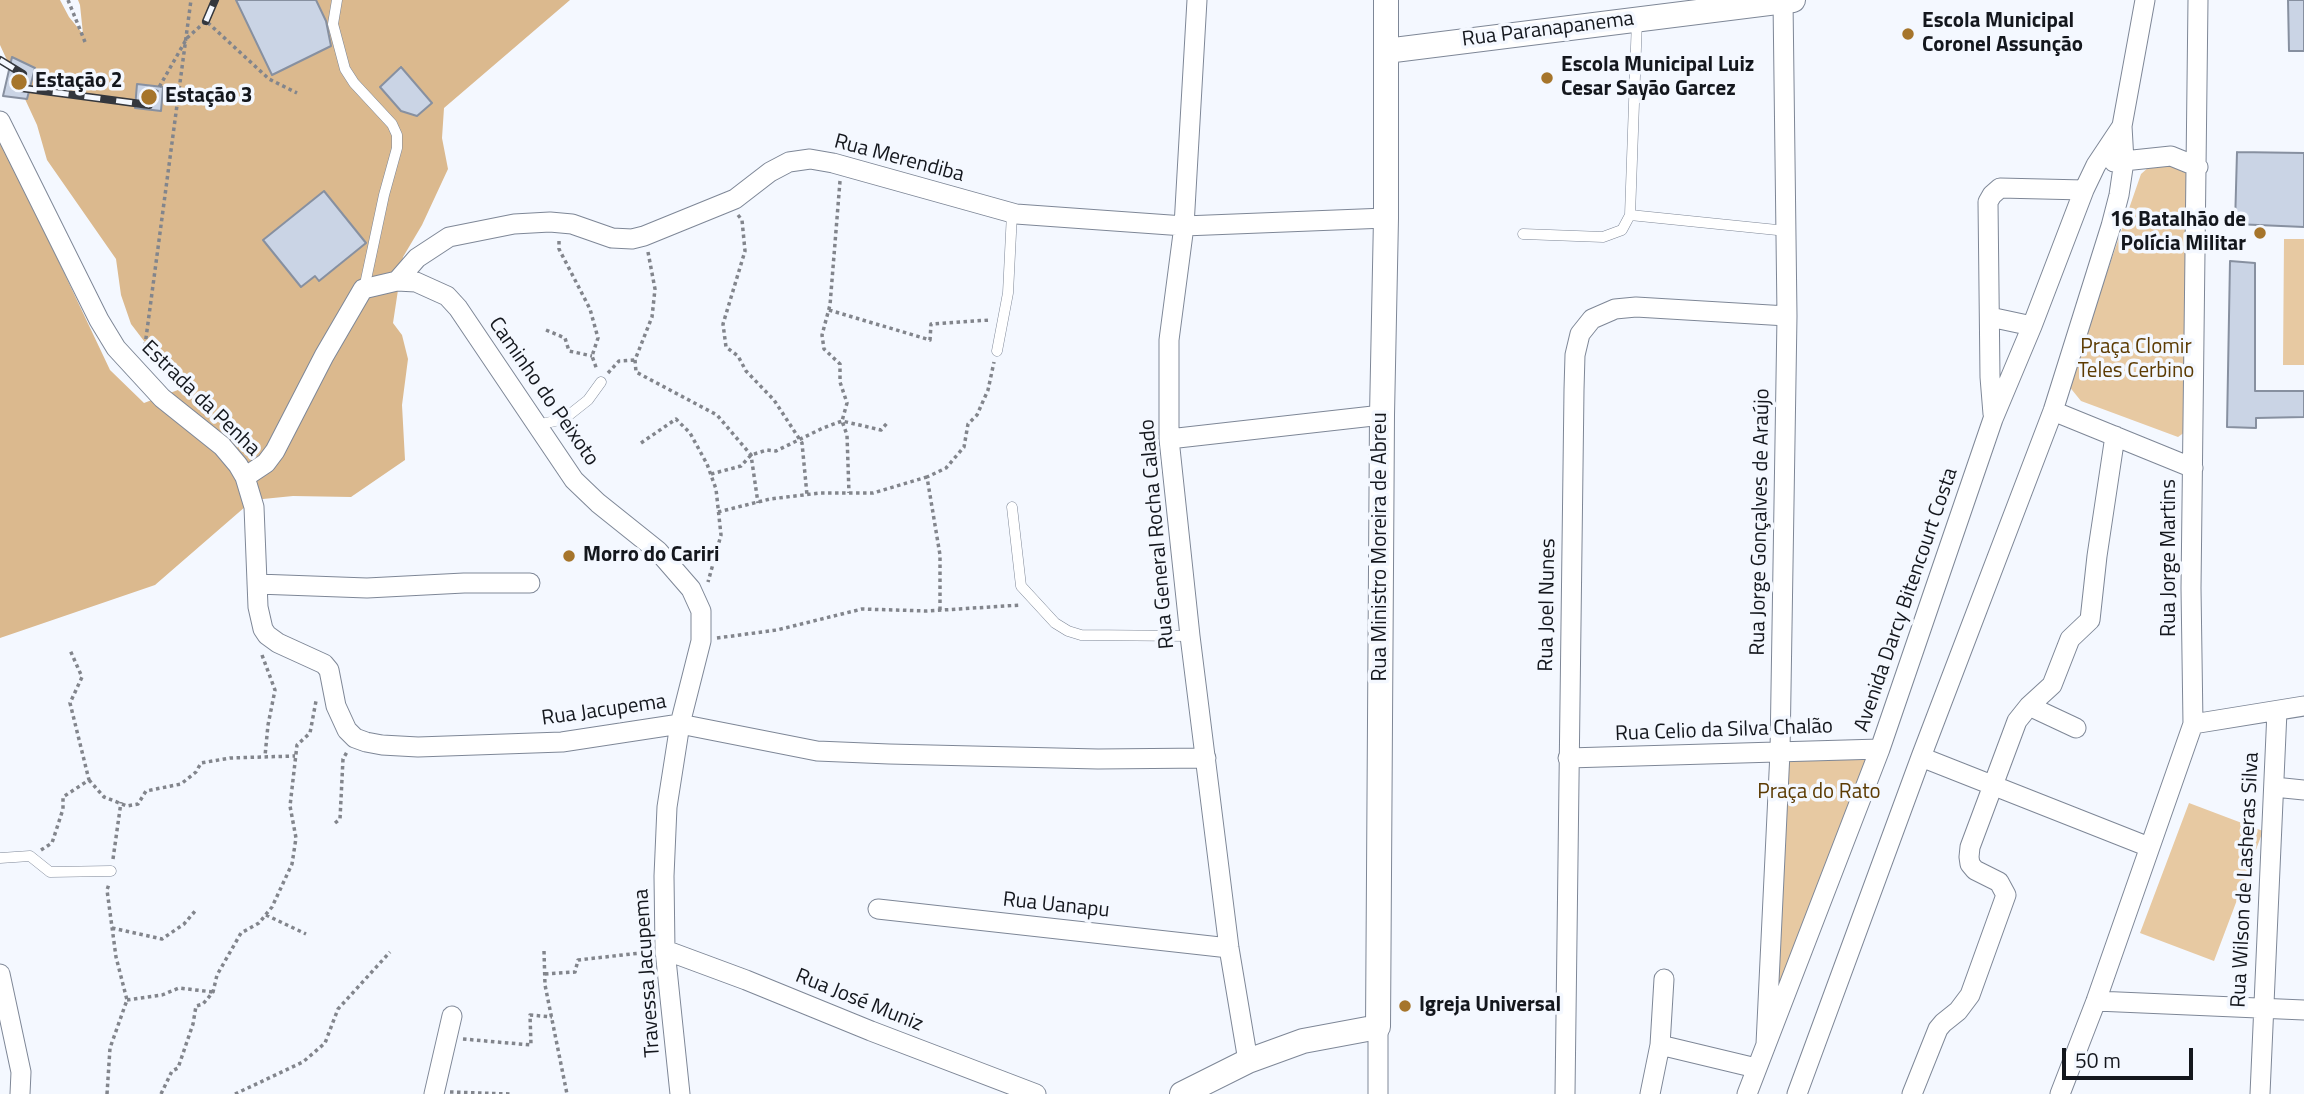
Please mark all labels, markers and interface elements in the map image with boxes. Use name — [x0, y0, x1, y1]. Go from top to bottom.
street label: Rua Paranapanema — [1461, 7, 1635, 53]
place label: Escola Municipal Coronel Assunção — [1922, 9, 2083, 59]
marker: Escola Municipal Coronel Assunção — [1900, 26, 1916, 42]
place label: Escola Municipal Luiz Cesar Sayão Garcez — [1561, 53, 1754, 103]
place label: Estação 2 — [35, 69, 123, 95]
marker: Escola Municipal Luiz Cesar Sayão Garcez — [1539, 70, 1555, 86]
marker: Estação 2 — [9, 72, 29, 92]
place label: Estação 3 — [165, 84, 253, 110]
marker: Estação 3 — [139, 87, 159, 107]
street label: Rua Merendiba — [831, 130, 967, 188]
place label: 16 Batalhão de Polícia Militar — [2110, 208, 2246, 258]
marker: 16 Batalhão de Polícia Militar — [2252, 225, 2268, 241]
street label: Caminho do Peixoto — [482, 313, 604, 471]
park label: Praça Clomir Teles Cerbino — [2078, 335, 2194, 385]
street label: Estrada da Penha — [135, 336, 265, 462]
street label: Rua Jorge Gonçalves de Araújo — [1746, 388, 1776, 656]
street label: Rua Ministro Moreira de Abreu — [1368, 412, 1394, 682]
street label: Rua General Rocha Calado — [1135, 418, 1181, 650]
street label: Avenida Darcy Bitencourt Costa — [1850, 465, 1964, 735]
street label: Rua Jorge Martins — [2157, 479, 2183, 637]
street label: Rua Joel Nunes — [1534, 538, 1562, 672]
place label: Morro do Cariri — [583, 543, 719, 569]
marker: Morro do Cariri — [561, 548, 577, 564]
street label: Rua Jacupema — [540, 690, 668, 732]
street label: Rua Celio da Silva Chalão — [1615, 715, 1833, 747]
street label: Rua Wilson de Lasheras Silva — [2227, 752, 2265, 1008]
park label: Praça do Rato — [1757, 780, 1881, 806]
street label: Travessa Jacupema — [630, 888, 666, 1058]
street label: Rua Uanapu — [1001, 888, 1111, 924]
street label: Rua José Muniz — [791, 964, 927, 1038]
place label: Igreja Universal — [1419, 993, 1561, 1019]
marker: Igreja Universal — [1397, 998, 1413, 1014]
scale bar — [2066, 1034, 2197, 1078]
text: 50 m — [2075, 1044, 2121, 1076]

